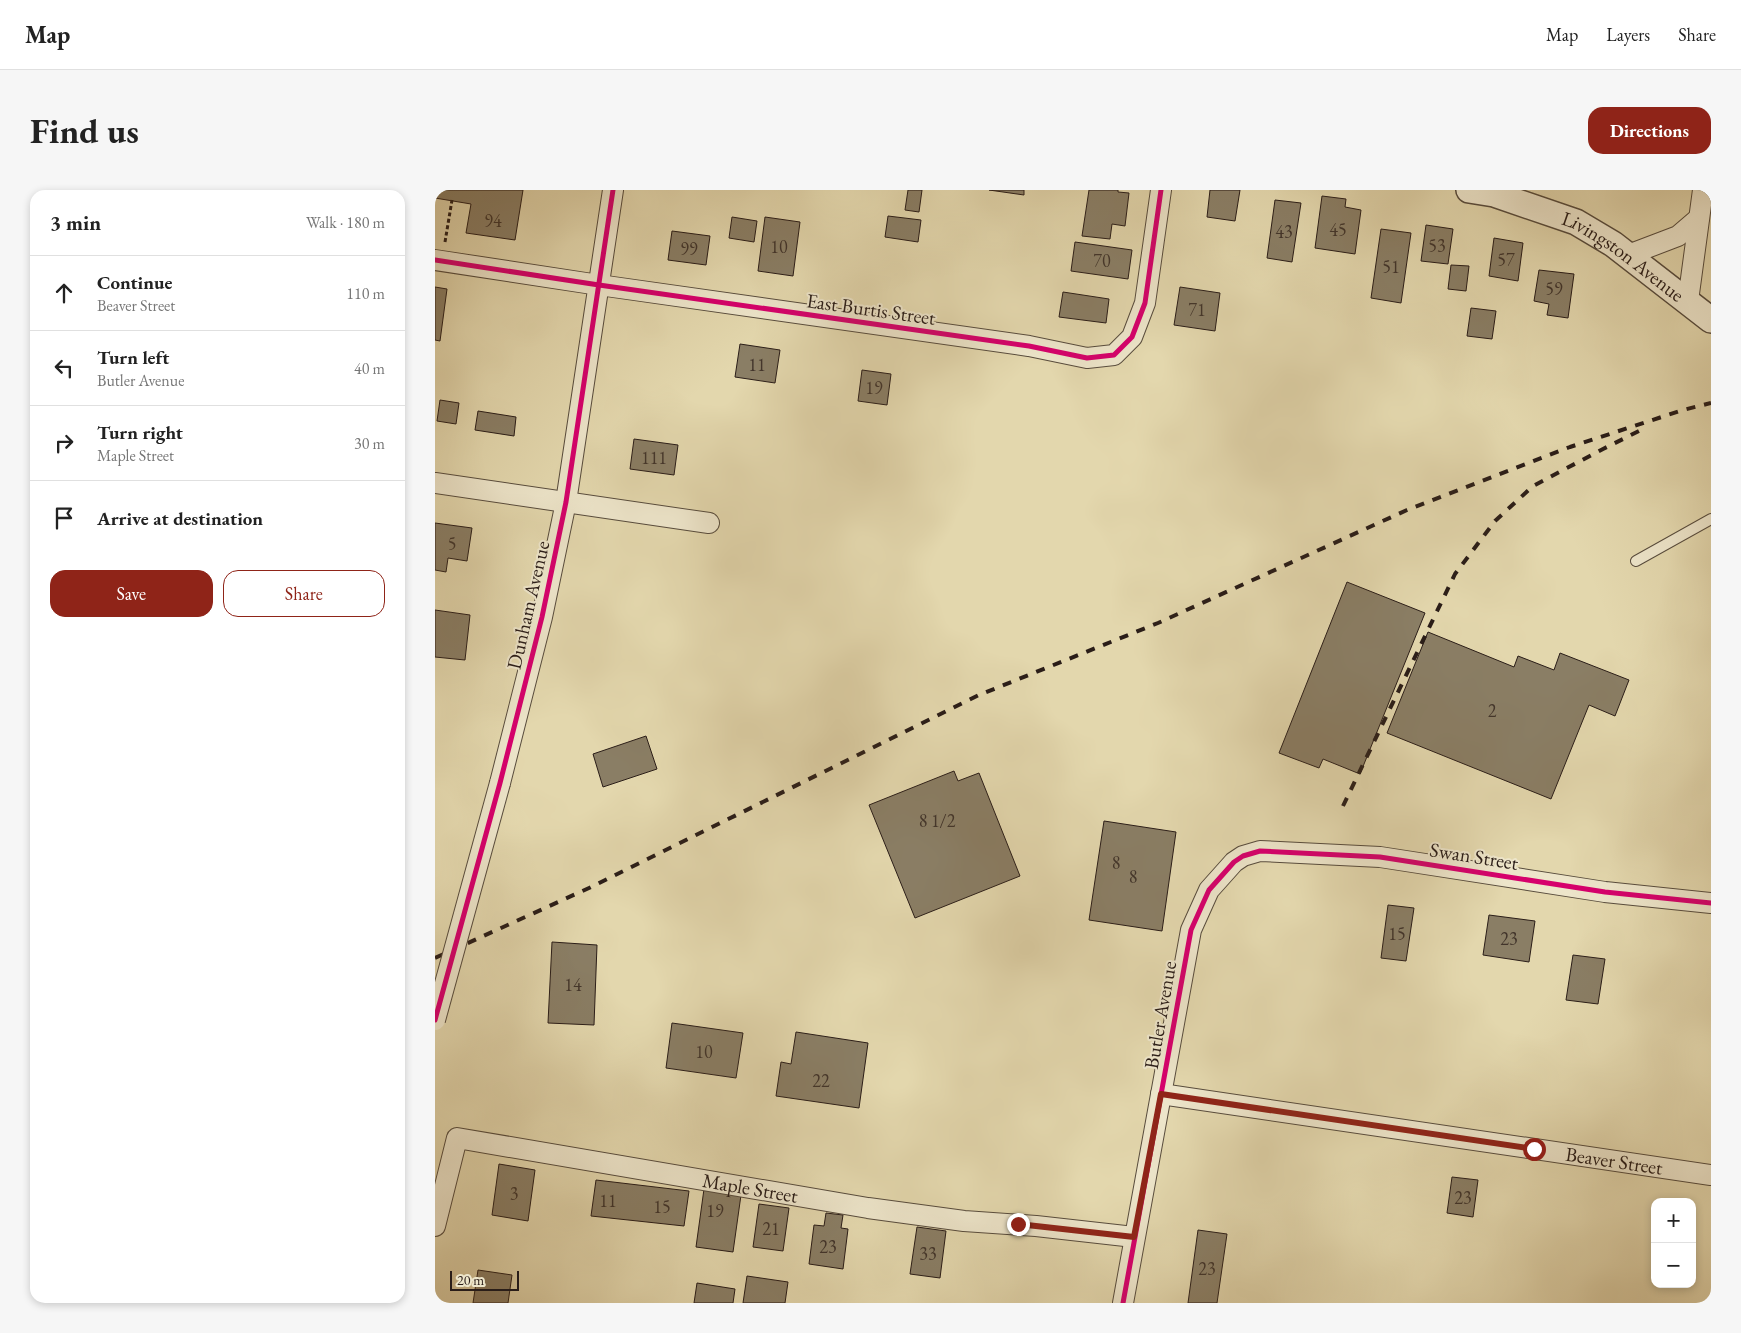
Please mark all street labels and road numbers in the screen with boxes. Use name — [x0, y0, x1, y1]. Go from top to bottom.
street label: Livingston Avenue — [1558, 205, 1690, 308]
street label: East Burtis Street — [805, 287, 938, 331]
street label: Dunham Avenue — [501, 538, 555, 672]
street label: Swan Street — [1428, 836, 1521, 876]
street label: Butler Avenue — [1138, 959, 1182, 1071]
street label: Beaver Street — [1564, 1141, 1665, 1181]
street label: Maple Street — [700, 1167, 800, 1209]

